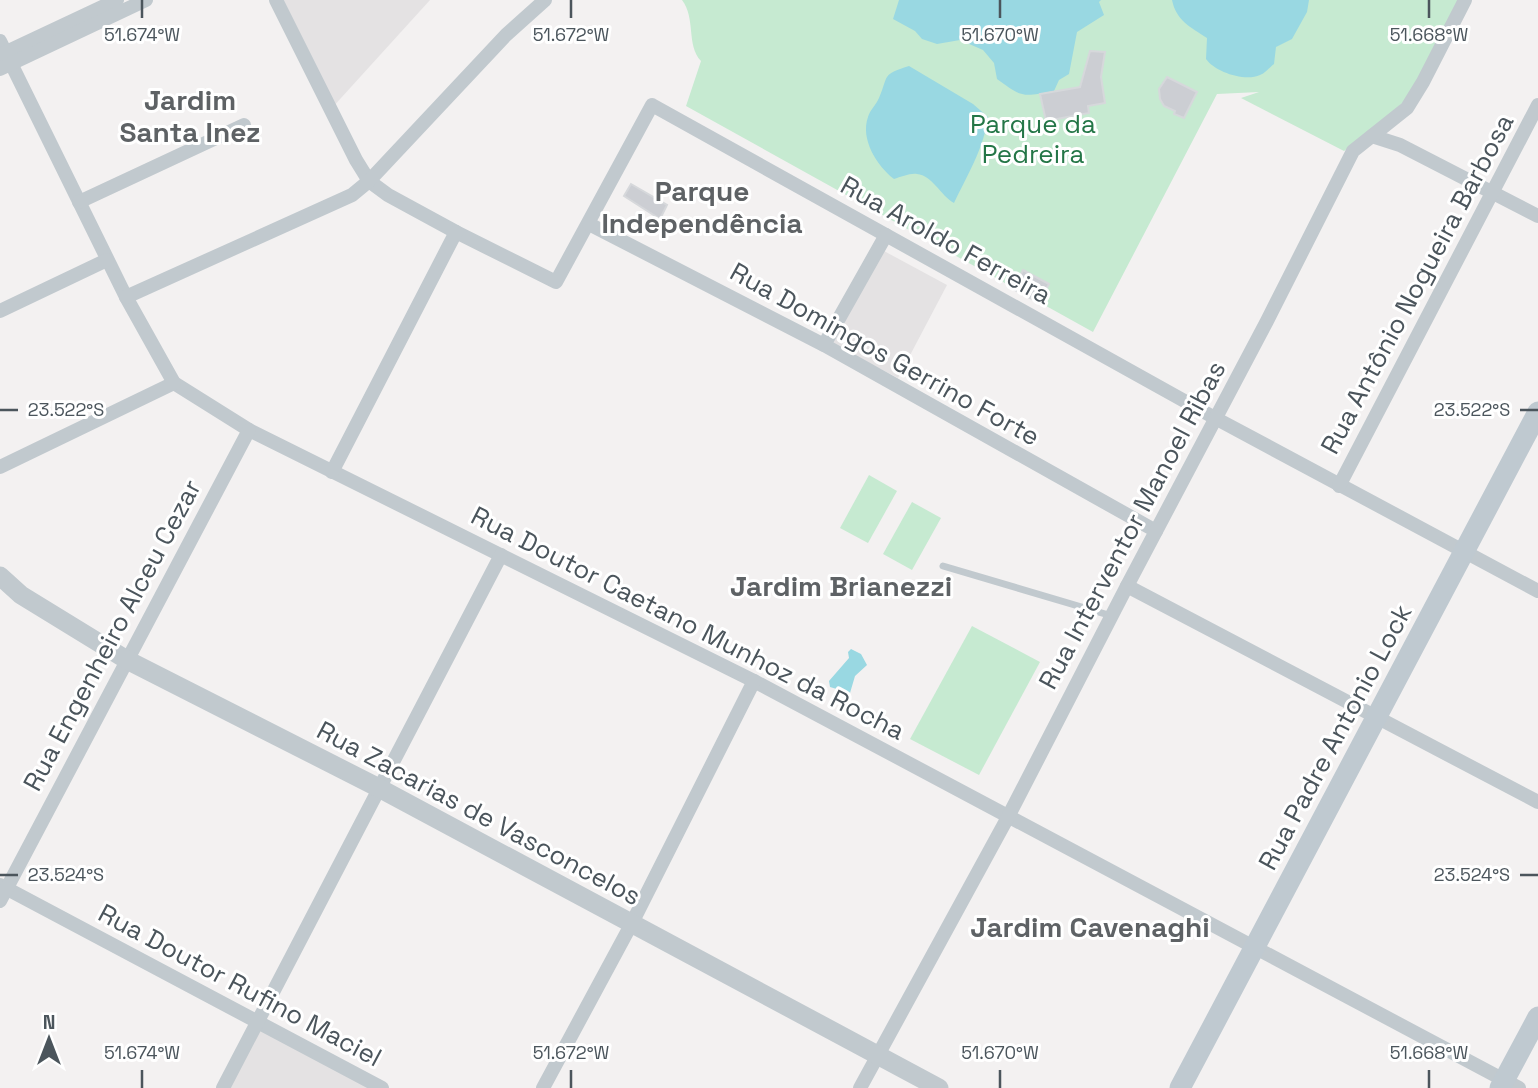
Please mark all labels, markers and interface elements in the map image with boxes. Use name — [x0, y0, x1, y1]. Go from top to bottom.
text: 51.674°W — [104, 23, 180, 46]
text: 51.672°W — [533, 23, 610, 46]
text: 51.670°W — [961, 23, 1039, 46]
text: 51.668°W — [1390, 23, 1468, 46]
district label: Jardim Santa Inez — [119, 82, 261, 150]
park label: Parque da Pedreira — [970, 107, 1096, 171]
street label: Rua Antônio Nogueira Barbosa — [1313, 108, 1521, 460]
street label: Rua Aroldo Ferreira — [835, 168, 1057, 312]
district label: Parque Independência — [601, 173, 803, 241]
street label: Rua Domingos Gerrino Forte — [724, 255, 1046, 453]
street label: Rua Interventor Manoel Ribas — [1031, 355, 1233, 695]
text: 23.522°S — [28, 398, 104, 421]
text: 23.522°S — [1434, 398, 1510, 421]
street label: Rua Engenheiro Alceu Cezar — [15, 473, 209, 797]
street label: Rua Doutor Caetano Munhoz da Rocha — [465, 498, 911, 748]
district label: Jardim Brianezzi — [730, 568, 952, 604]
street label: Rua Padre Antonio Lock — [1251, 598, 1419, 876]
street label: Rua Zacarias de Vasconcelos — [311, 713, 647, 913]
text: 23.524°S — [28, 863, 104, 886]
text: 23.524°S — [1434, 863, 1510, 886]
street label: Rua Doutor Rufino Maciel — [92, 896, 388, 1074]
district label: Jardim Cavenaghi — [970, 909, 1210, 945]
north arrow — [14, 1004, 84, 1074]
text: N — [43, 1010, 55, 1035]
text: 51.674°W — [104, 1041, 180, 1064]
text: 51.672°W — [533, 1041, 610, 1064]
text: 51.670°W — [961, 1041, 1039, 1064]
text: 51.668°W — [1390, 1041, 1468, 1064]

